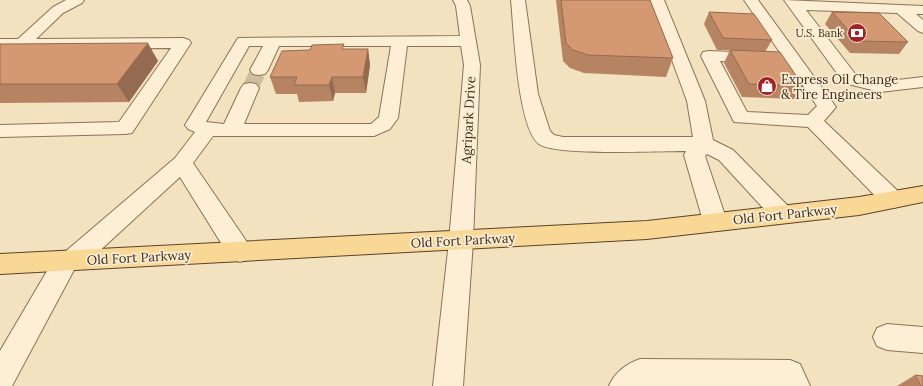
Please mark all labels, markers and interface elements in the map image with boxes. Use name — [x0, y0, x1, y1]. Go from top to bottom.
bank icon: U.S. Bank — [846, 22, 868, 44]
place label: U.S. Bank — [795, 26, 843, 40]
place label: Express Oil Change & Tire Engineers — [781, 71, 898, 103]
shop icon: Express Oil Change & Tire Engineers — [756, 75, 778, 97]
street label: Agripark Drive — [458, 76, 479, 165]
street label: Old Fort Parkway — [732, 201, 838, 228]
street label: Old Fort Parkway — [410, 229, 516, 252]
street label: Old Fort Parkway — [86, 246, 192, 269]

